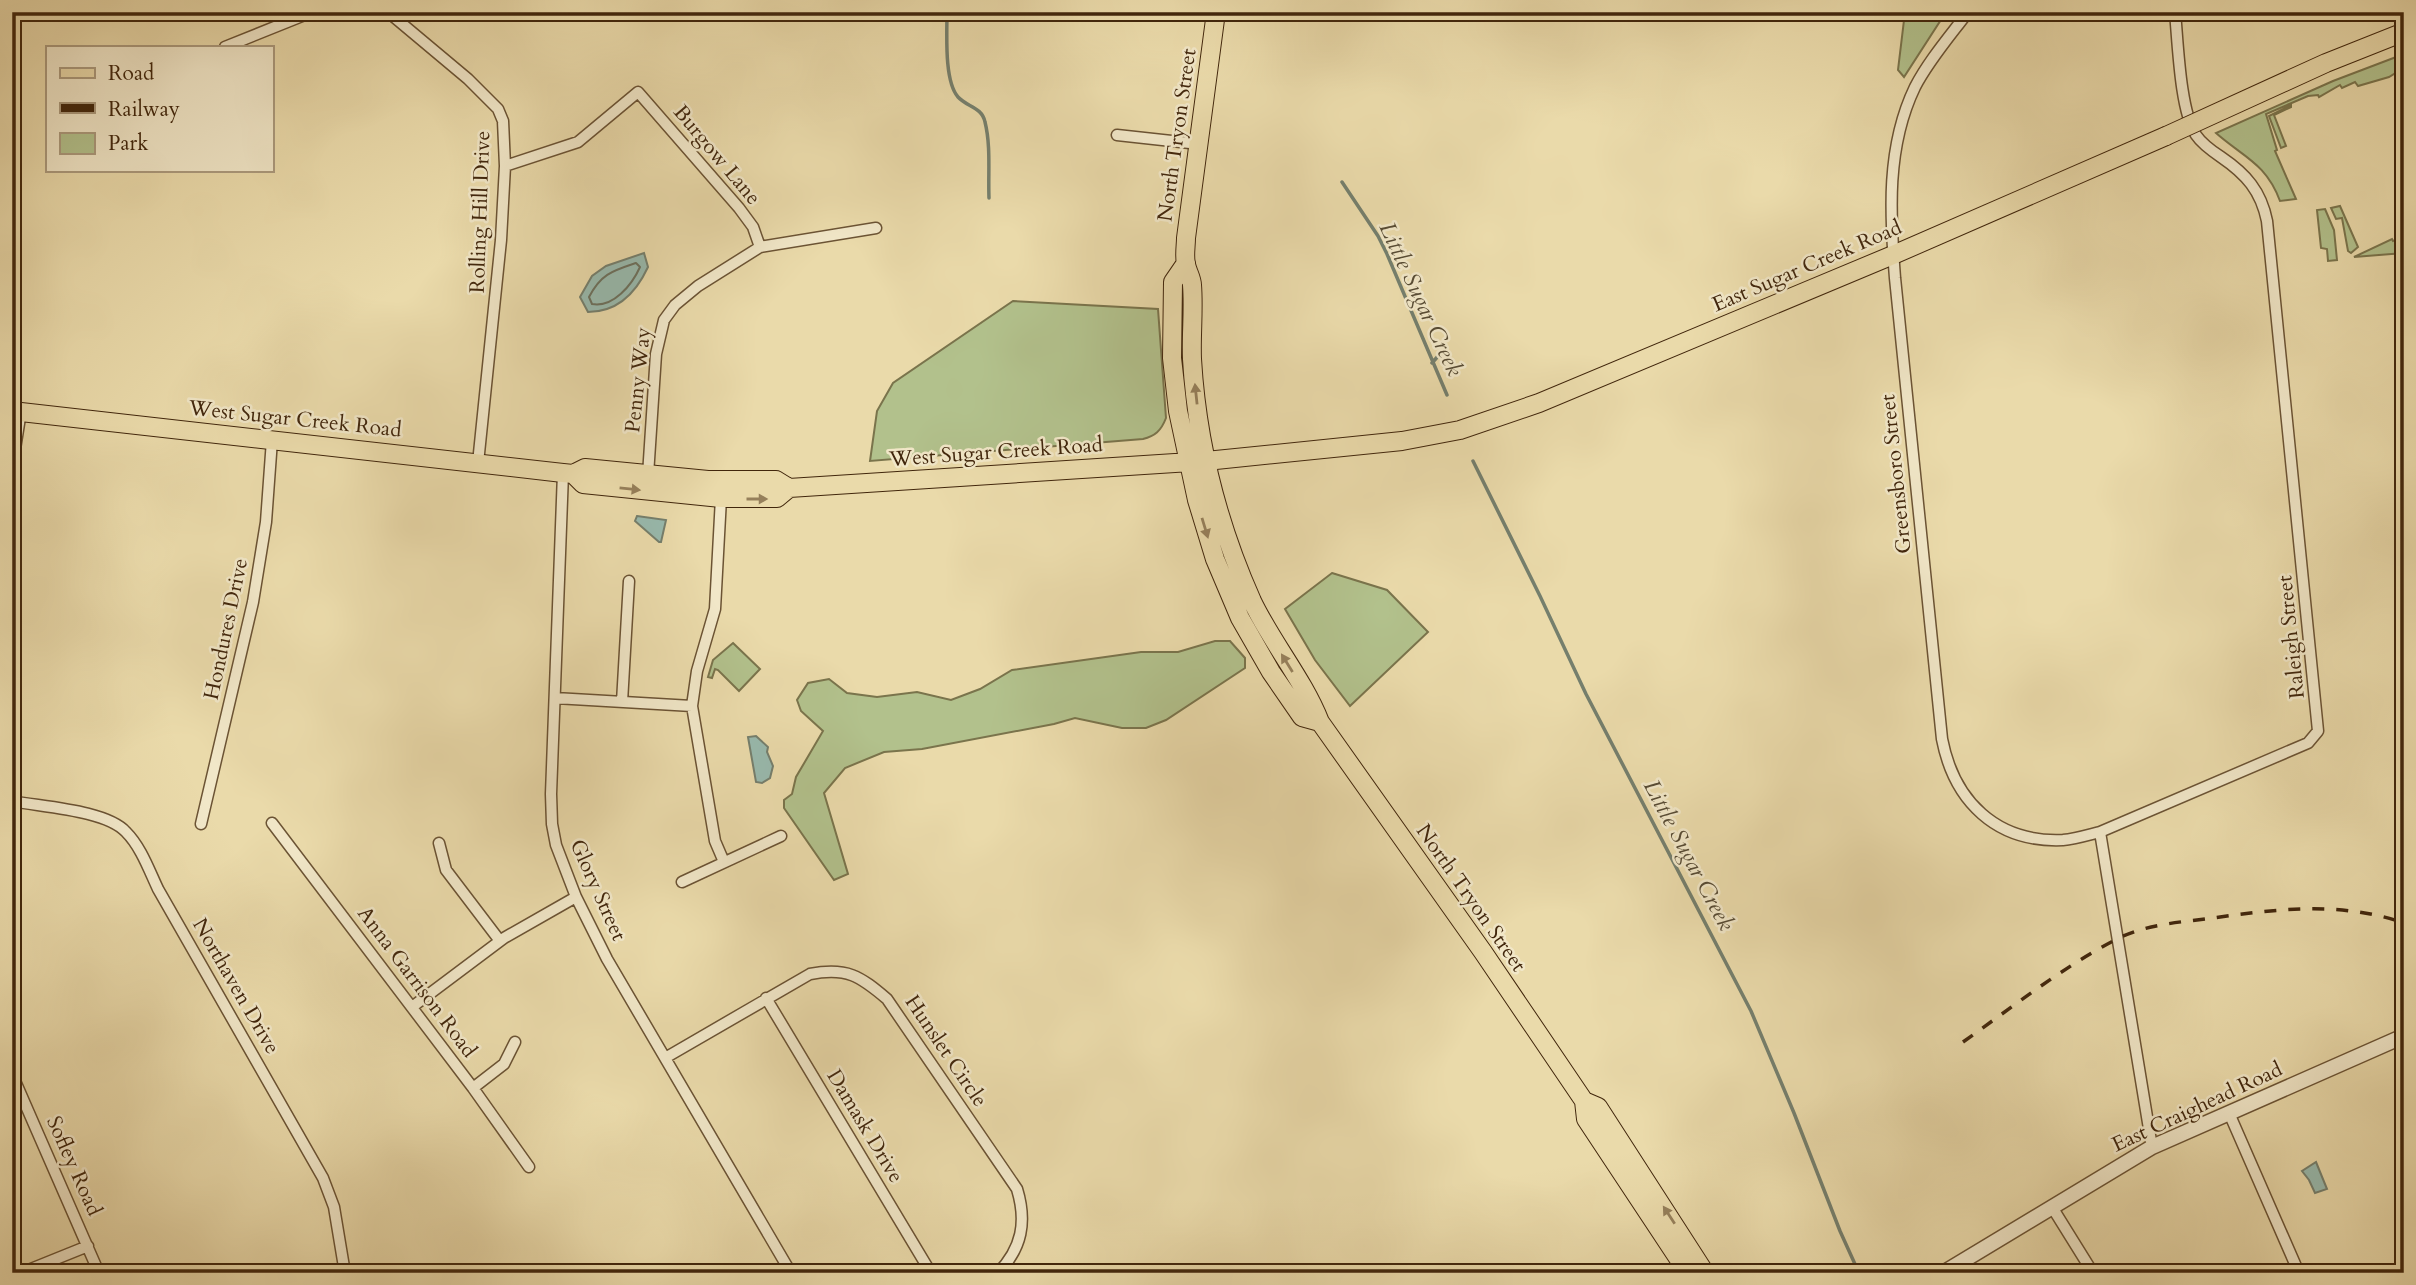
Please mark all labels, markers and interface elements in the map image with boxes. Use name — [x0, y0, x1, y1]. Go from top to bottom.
legend — [46, 46, 273, 172]
street label: North Tryon Street — [1151, 46, 1204, 223]
text: Road — [108, 59, 154, 88]
text: Railway — [108, 95, 180, 124]
street label: Burgow Lane — [667, 99, 767, 211]
text: Park — [108, 129, 149, 158]
street label: Rolling Hill Drive — [463, 130, 497, 294]
street label: East Sugar Creek Road — [1708, 213, 1906, 319]
water label: Little Sugar Creek — [1372, 217, 1471, 382]
street label: Penny Way — [618, 326, 658, 434]
one-way arrow — [1190, 383, 1201, 405]
street label: West Sugar Creek Road — [186, 393, 403, 445]
street label: Greensboro Street — [1873, 393, 1919, 555]
street label: West Sugar Creek Road — [887, 430, 1104, 474]
one-way arrow — [619, 484, 641, 495]
one-way arrow — [746, 493, 768, 504]
one-way arrow — [1200, 518, 1211, 539]
street label: Hondures Drive — [197, 555, 255, 703]
street label: Raleigh Street — [2270, 574, 2312, 700]
one-way arrow — [1280, 653, 1293, 672]
water label: Little Sugar Creek — [1636, 774, 1742, 936]
street label: North Tryon Street — [1409, 818, 1533, 978]
street label: Glory Street — [563, 835, 633, 946]
street label: Anna Garrison Road — [350, 900, 484, 1064]
street label: Northaven Drive — [185, 913, 287, 1059]
street label: Hunslet Circle — [898, 989, 994, 1113]
street label: East Craighead Road — [2107, 1055, 2287, 1159]
street label: Damask Drive — [820, 1064, 910, 1188]
street label: Sofley Road — [39, 1112, 109, 1220]
one-way arrow — [1663, 1205, 1676, 1224]

